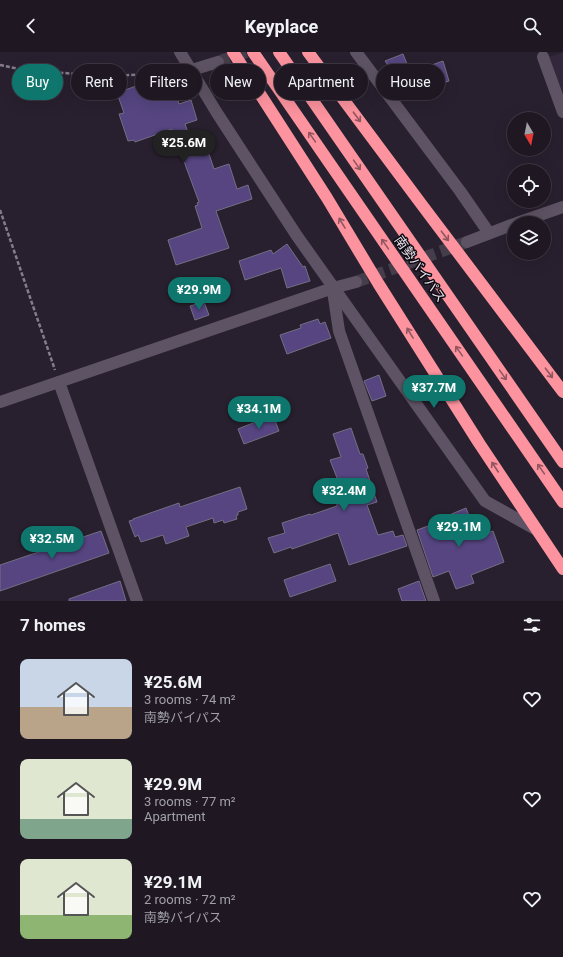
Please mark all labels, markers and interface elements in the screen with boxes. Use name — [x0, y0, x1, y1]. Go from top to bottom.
icon: back — [20, 15, 42, 37]
icon: search — [521, 15, 543, 37]
text: Keyplace — [245, 16, 318, 37]
chip: Buy — [12, 64, 63, 100]
chip: Rent — [71, 64, 127, 100]
chip: Filters — [135, 64, 202, 100]
chip: New — [210, 64, 266, 100]
chip: Apartment — [274, 64, 368, 100]
chip: House — [376, 64, 445, 100]
one-way arrow — [352, 111, 361, 122]
north arrow — [507, 112, 551, 156]
map controls — [507, 112, 551, 260]
pin: ¥25.6M — [151, 130, 217, 164]
one-way arrow — [308, 132, 316, 143]
text: ¥25.6M — [162, 135, 206, 150]
one-way arrow — [353, 159, 361, 170]
button: locate — [507, 164, 551, 208]
button: layers — [507, 216, 551, 260]
one-way arrow — [338, 218, 346, 229]
one-way arrow — [441, 230, 450, 241]
street label: 南勢バイパス — [392, 233, 448, 305]
one-way arrow — [381, 239, 389, 250]
pin: ¥29.9M — [166, 277, 232, 311]
text: ¥29.9M — [177, 282, 221, 297]
one-way arrow — [406, 328, 414, 339]
one-way arrow — [455, 346, 463, 357]
one-way arrow — [545, 368, 553, 379]
one-way arrow — [499, 369, 507, 380]
pin: ¥37.7M — [401, 375, 467, 409]
text: ¥37.7M — [412, 380, 456, 395]
pin: ¥34.1M — [226, 396, 292, 430]
text: ¥34.1M — [237, 401, 281, 416]
one-way arrow — [491, 462, 499, 473]
one-way arrow — [537, 464, 545, 475]
pin: ¥32.4M — [311, 478, 377, 512]
text: ¥32.4M — [322, 483, 366, 498]
pin: ¥29.1M — [426, 514, 492, 548]
text: ¥29.1M — [437, 519, 481, 534]
pin: ¥32.5M — [19, 526, 85, 560]
text: ¥32.5M — [30, 531, 74, 546]
icon: filters — [521, 614, 543, 636]
text: 7 homes — [20, 615, 86, 635]
text: ¥25.6M — [144, 672, 202, 692]
icon: home — [52, 675, 100, 723]
icon: heart — [521, 688, 543, 710]
text: 3 rooms · 74 m² — [144, 692, 236, 707]
text: 南勢バイパス — [144, 710, 222, 725]
text: ¥29.9M — [144, 774, 202, 794]
icon: home — [52, 775, 100, 823]
icon: heart — [521, 788, 543, 810]
text: 3 rooms · 77 m² — [144, 794, 236, 809]
text: Apartment — [144, 809, 206, 824]
text: ¥29.1M — [144, 872, 202, 892]
icon: home — [52, 875, 100, 923]
icon: heart — [521, 888, 543, 910]
text: 2 rooms · 72 m² — [144, 892, 236, 907]
text: 南勢バイパス — [144, 910, 222, 925]

